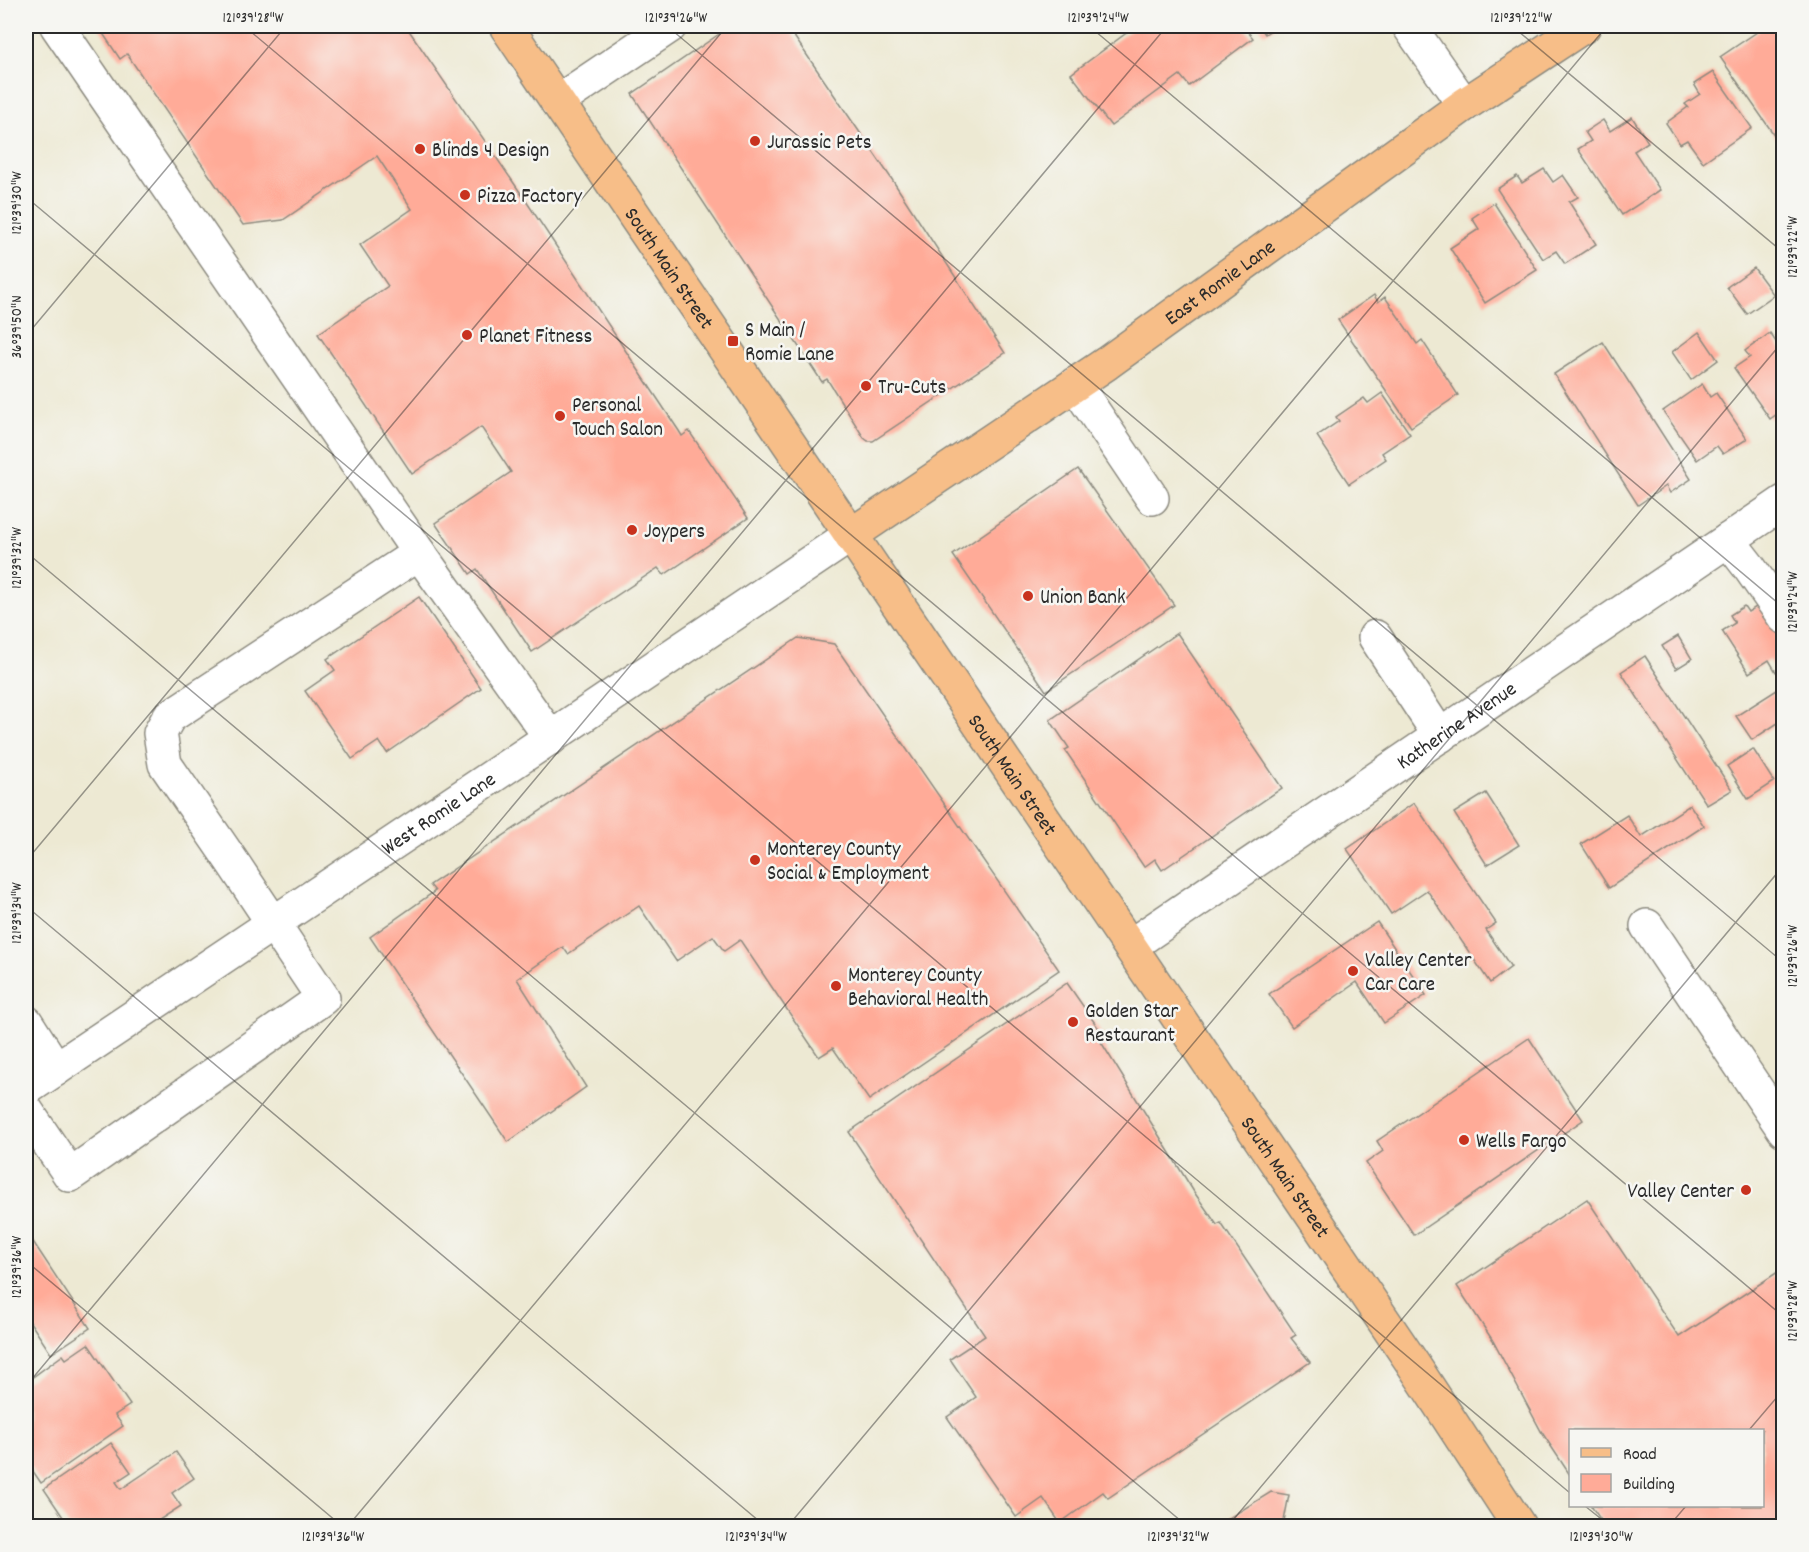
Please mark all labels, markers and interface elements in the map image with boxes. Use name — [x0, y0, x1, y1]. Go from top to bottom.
text: 121°39'28"W — [223, 8, 284, 30]
text: 121°39'26"W — [645, 8, 708, 30]
text: 121°39'24"W — [1067, 8, 1129, 30]
text: 121°39'22"W — [1490, 8, 1552, 30]
place label: Jurassic Pets — [767, 129, 871, 159]
marker: Jurassic Pets — [748, 134, 762, 148]
place label: Blinds 4 Design — [432, 137, 549, 167]
marker: Blinds 4 Design — [413, 142, 427, 156]
text: 121°39'30"W — [7, 171, 29, 235]
place label: Pizza Factory — [477, 183, 583, 213]
marker: Pizza Factory — [458, 188, 472, 202]
street label: South Main Street — [615, 202, 720, 337]
text: 121°39'22"W — [1783, 216, 1805, 278]
street label: East Romie Lane — [1160, 234, 1283, 335]
text: 36°39'50"N — [7, 295, 29, 359]
place label: S Main / Romie Lane — [745, 317, 834, 371]
place label: Planet Fitness — [479, 323, 592, 353]
marker: Planet Fitness — [460, 328, 474, 342]
marker: S Main / Romie Lane — [726, 334, 740, 348]
place label: Tru-Cuts — [878, 374, 946, 404]
marker: Tru-Cuts — [859, 379, 873, 393]
place label: Personal Touch Salon — [572, 392, 663, 446]
marker: Personal Touch Salon — [553, 409, 567, 423]
place label: Joypers — [644, 518, 705, 548]
marker: Joypers — [625, 523, 639, 537]
text: 121°39'32"W — [7, 527, 29, 589]
text: 121°39'24"W — [1783, 571, 1805, 633]
place label: Union Bank — [1040, 584, 1126, 614]
marker: Union Bank — [1021, 589, 1035, 603]
street label: Katherine Avenue — [1392, 676, 1524, 779]
street label: South Main Street — [959, 709, 1063, 843]
street label: West Romie Lane — [376, 766, 503, 864]
place label: Monterey County Social & Employment — [767, 836, 929, 890]
marker: Monterey County Social & Employment — [748, 853, 762, 867]
text: 121°39'34"W — [7, 882, 29, 944]
text: 121°39'26"W — [1783, 924, 1805, 987]
place label: Valley Center Car Care — [1365, 947, 1472, 1001]
place label: Monterey County Behavioral Health — [848, 962, 988, 1016]
marker: Valley Center Car Care — [1346, 964, 1360, 978]
marker: Monterey County Behavioral Health — [829, 979, 843, 993]
place label: Golden Star Restaurant — [1085, 998, 1178, 1052]
marker: Golden Star Restaurant — [1066, 1015, 1080, 1029]
street label: South Main Street — [1231, 1111, 1336, 1245]
place label: Wells Fargo — [1476, 1128, 1567, 1158]
marker: Wells Fargo — [1457, 1133, 1471, 1147]
place label: Valley Center — [1627, 1178, 1734, 1208]
marker: Valley Center — [1739, 1183, 1753, 1197]
text: 121°39'36"W — [7, 1235, 29, 1298]
text: 121°39'28"W — [1783, 1280, 1805, 1341]
legend — [1569, 1429, 1764, 1507]
text: Road — [1623, 1443, 1657, 1468]
text: Building — [1623, 1473, 1675, 1498]
text: 121°39'36"W — [302, 1527, 365, 1549]
text: 121°39'34"W — [725, 1527, 787, 1549]
text: 121°39'32"W — [1147, 1527, 1209, 1549]
text: 121°39'30"W — [1569, 1527, 1633, 1549]

